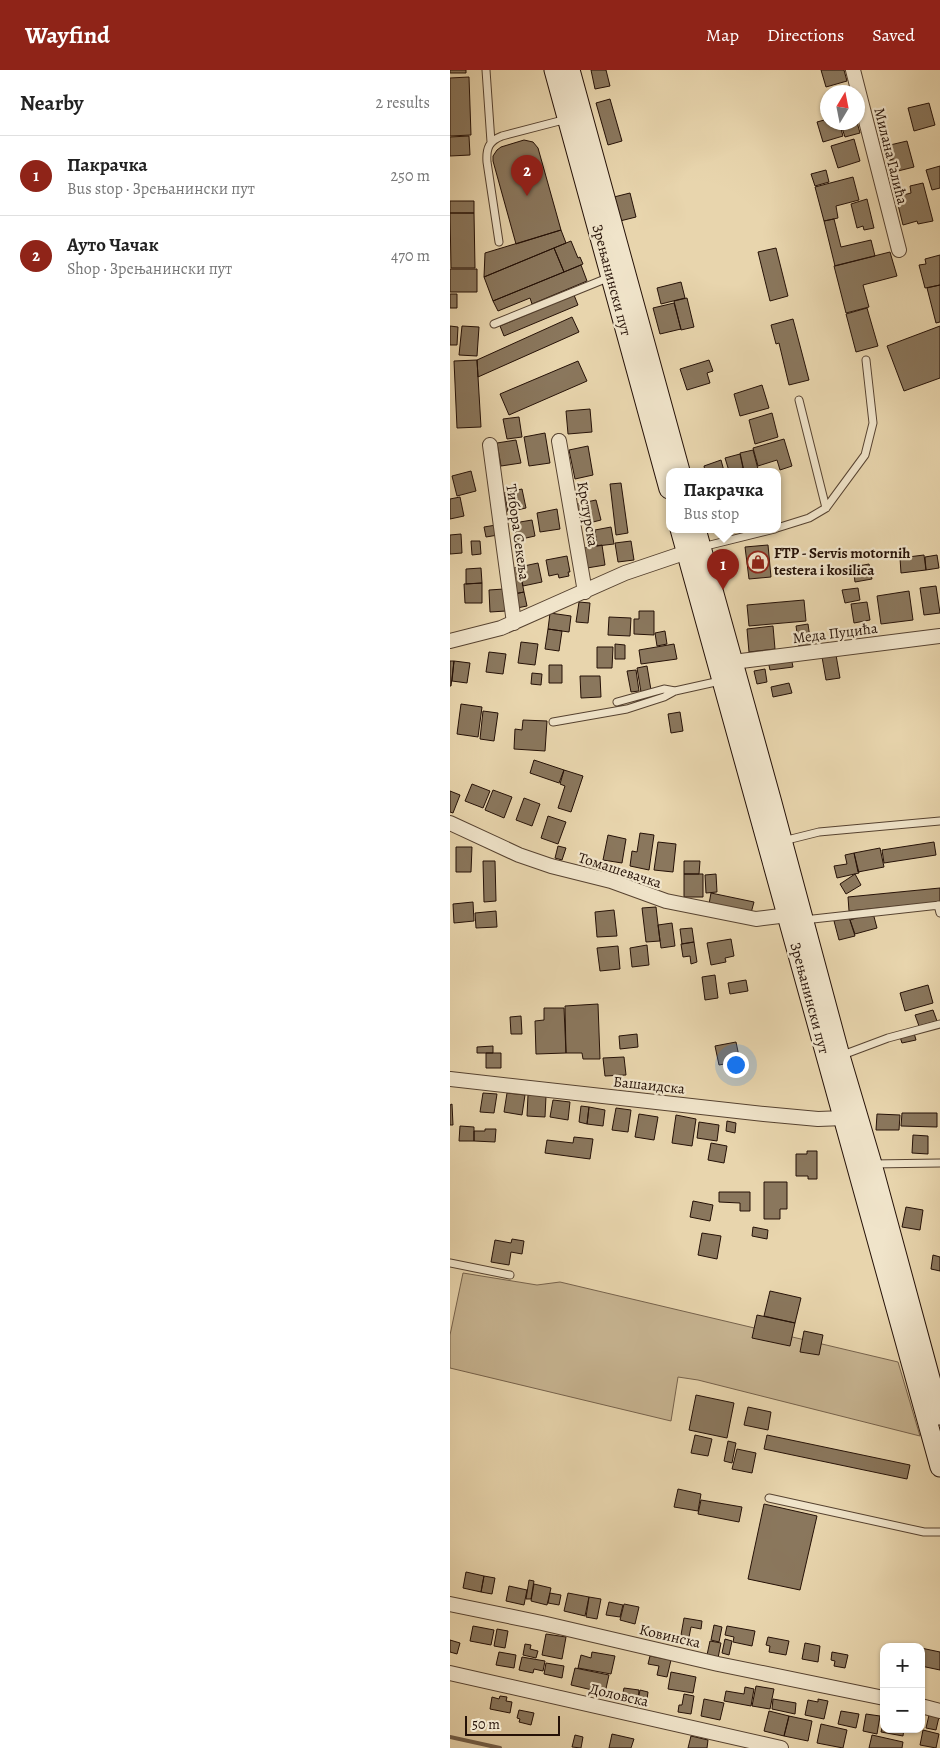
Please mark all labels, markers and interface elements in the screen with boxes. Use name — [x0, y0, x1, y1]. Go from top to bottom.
text: Wayfind — [25, 19, 110, 51]
text: Map — [706, 23, 739, 47]
text: Directions — [767, 23, 844, 47]
text: Saved — [872, 23, 915, 47]
north arrow — [820, 85, 865, 130]
text: Nearby — [20, 89, 83, 117]
text: 2 results — [375, 92, 430, 114]
street label: Милана Галића — [869, 106, 913, 206]
text: Пакрачка — [67, 152, 147, 178]
pin: 2 — [511, 155, 543, 196]
text: 1 — [33, 165, 39, 187]
text: 250 m — [391, 165, 430, 187]
text: Bus stop · Зрењанински пут — [67, 178, 255, 200]
street label: Зрењанински пут — [588, 222, 637, 338]
text: Ауто Чачак — [67, 232, 159, 258]
text: 2 — [32, 245, 40, 267]
text: 470 m — [391, 245, 430, 267]
text: Shop · Зрењанински пут — [67, 258, 232, 280]
popup — [666, 468, 781, 533]
text: Пакрачка — [683, 477, 764, 503]
street label: Крстурска — [572, 480, 604, 548]
street label: Тибора Секеља — [501, 483, 535, 581]
text: Bus stop — [683, 503, 739, 525]
place label: FTP - Servis motornih testera i kosilica — [774, 543, 910, 580]
pin: 1 — [707, 549, 739, 590]
shop icon: FTP - Servis motornih testera i kosilica — [746, 550, 770, 574]
street label: Меда Пуцића — [791, 618, 879, 648]
street label: Томашевачка — [576, 847, 664, 893]
street label: Зрењанински пут — [786, 940, 835, 1056]
your location — [723, 1052, 749, 1078]
street label: Башаидска — [612, 1071, 686, 1099]
street label: Ковинска — [637, 1619, 703, 1653]
map controls — [880, 1643, 925, 1733]
button: + — [880, 1643, 925, 1688]
street label: Доловска — [587, 1678, 651, 1712]
button: − — [880, 1688, 925, 1733]
scale bar — [465, 1713, 560, 1736]
text: 50 m — [472, 1715, 500, 1734]

